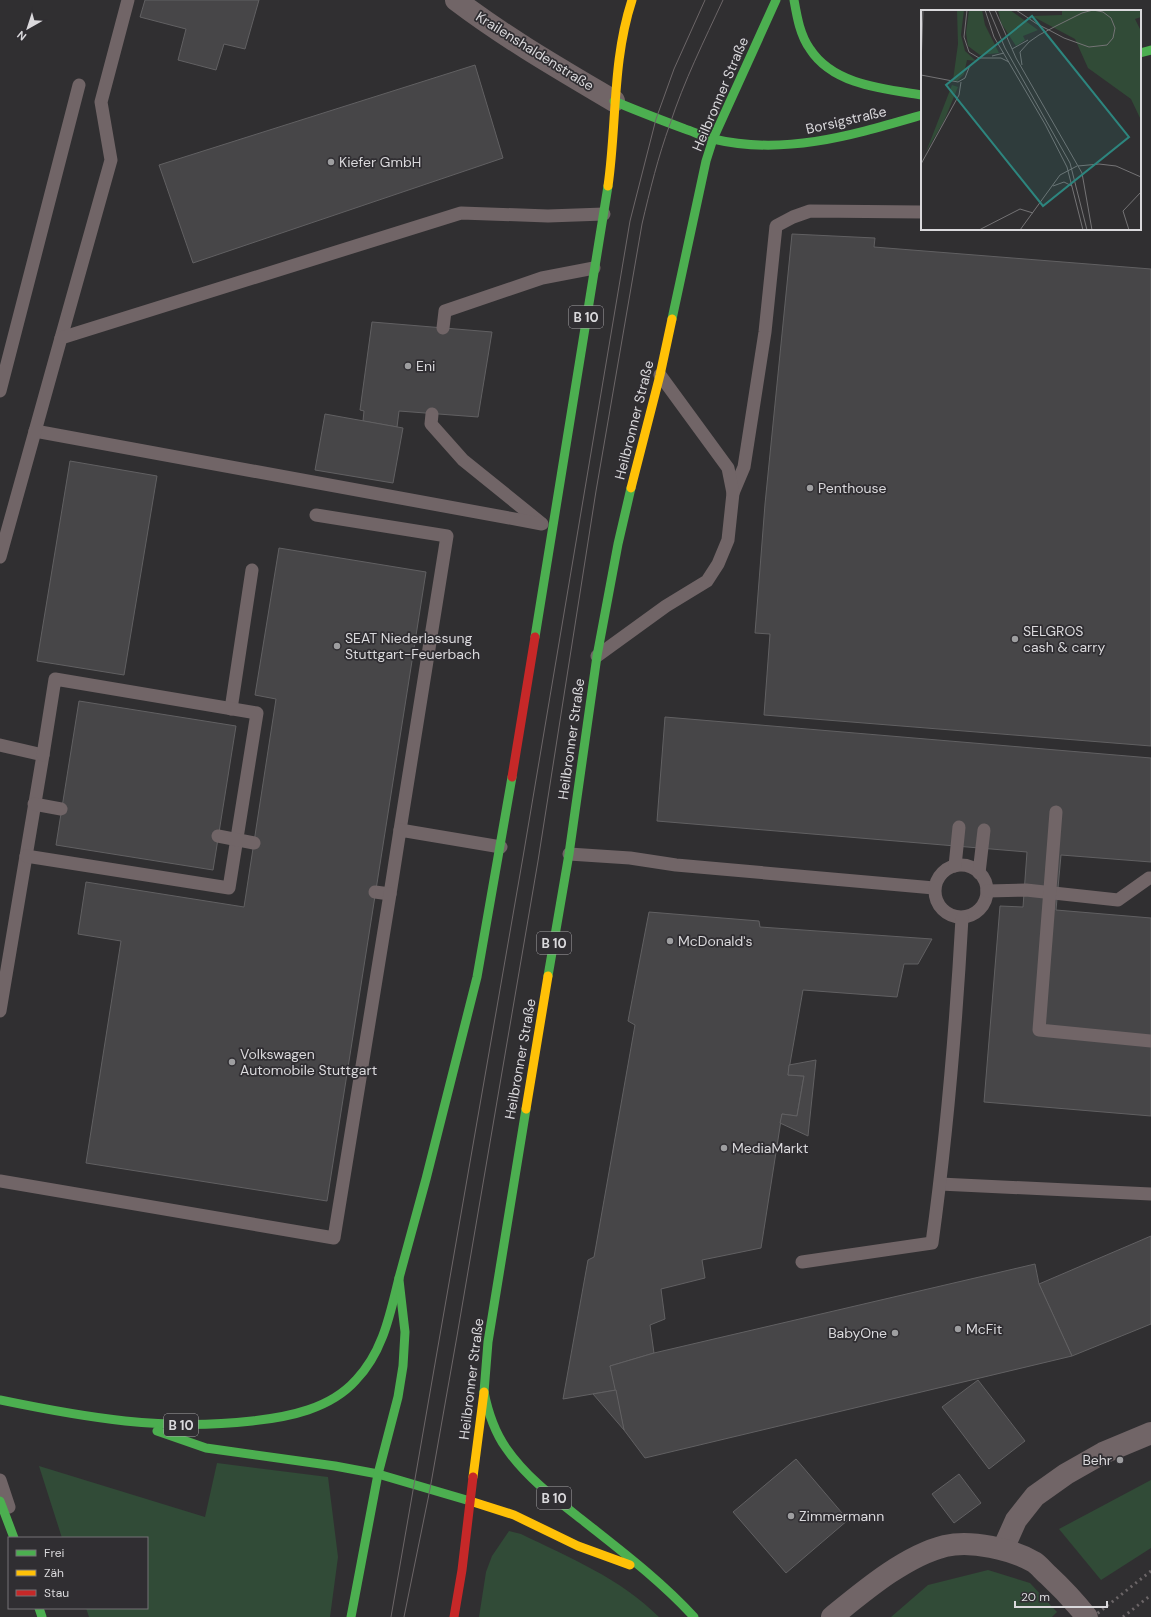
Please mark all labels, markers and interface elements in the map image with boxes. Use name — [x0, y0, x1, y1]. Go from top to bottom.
street label: Krailenshaldenstraße — [473, 7, 597, 95]
north arrow — [8, 8, 48, 48]
inset map — [921, 10, 1141, 230]
text: N — [14, 28, 29, 44]
street label: Heilbronner Straße — [688, 34, 752, 154]
street label: Borsigstraße — [804, 102, 888, 138]
place label: Kiefer GmbH — [339, 153, 421, 171]
marker: Kiefer GmbH — [326, 157, 336, 167]
road number: B 10 — [569, 306, 603, 328]
place label: Eni — [416, 357, 435, 375]
street label: Heilbronner Straße — [610, 358, 658, 482]
marker: Eni — [403, 361, 413, 371]
place label: Penthouse — [818, 479, 887, 497]
marker: Penthouse — [805, 483, 815, 493]
place label: SELGROS cash & carry — [1023, 622, 1105, 656]
place label: SEAT Niederlassung Stuttgart-Feuerbach — [345, 629, 480, 663]
marker: SELGROS cash & carry — [1010, 634, 1020, 644]
marker: SEAT Niederlassung Stuttgart-Feuerbach — [332, 641, 342, 651]
street label: Heilbronner Straße — [554, 677, 588, 801]
road number: B 10 — [537, 932, 571, 954]
place label: McDonald's — [678, 932, 753, 950]
marker: McDonald's — [665, 936, 675, 946]
street label: Heilbronner Straße — [501, 997, 539, 1121]
place label: Volkswagen Automobile Stuttgart — [240, 1045, 377, 1079]
marker: Volkswagen Automobile Stuttgart — [227, 1057, 237, 1067]
place label: MediaMarkt — [732, 1139, 809, 1157]
marker: MediaMarkt — [719, 1143, 729, 1153]
street label: Heilbronner Straße — [455, 1317, 487, 1441]
place label: McFit — [966, 1320, 1002, 1338]
place label: BabyOne — [828, 1324, 887, 1342]
marker: McFit — [953, 1324, 963, 1334]
marker: BabyOne — [890, 1328, 900, 1338]
road number: B 10 — [164, 1414, 198, 1436]
place label: Behr — [1082, 1451, 1112, 1469]
marker: Behr — [1115, 1455, 1125, 1465]
road number: B 10 — [537, 1487, 571, 1509]
place label: Zimmermann — [799, 1507, 884, 1525]
marker: Zimmermann — [786, 1511, 796, 1521]
legend — [8, 1537, 148, 1609]
text: Frei — [44, 1545, 64, 1561]
text: Zäh — [44, 1565, 64, 1581]
scale bar — [1015, 1583, 1107, 1609]
text: Stau — [44, 1585, 69, 1601]
text: 20 m — [1021, 1589, 1050, 1605]

